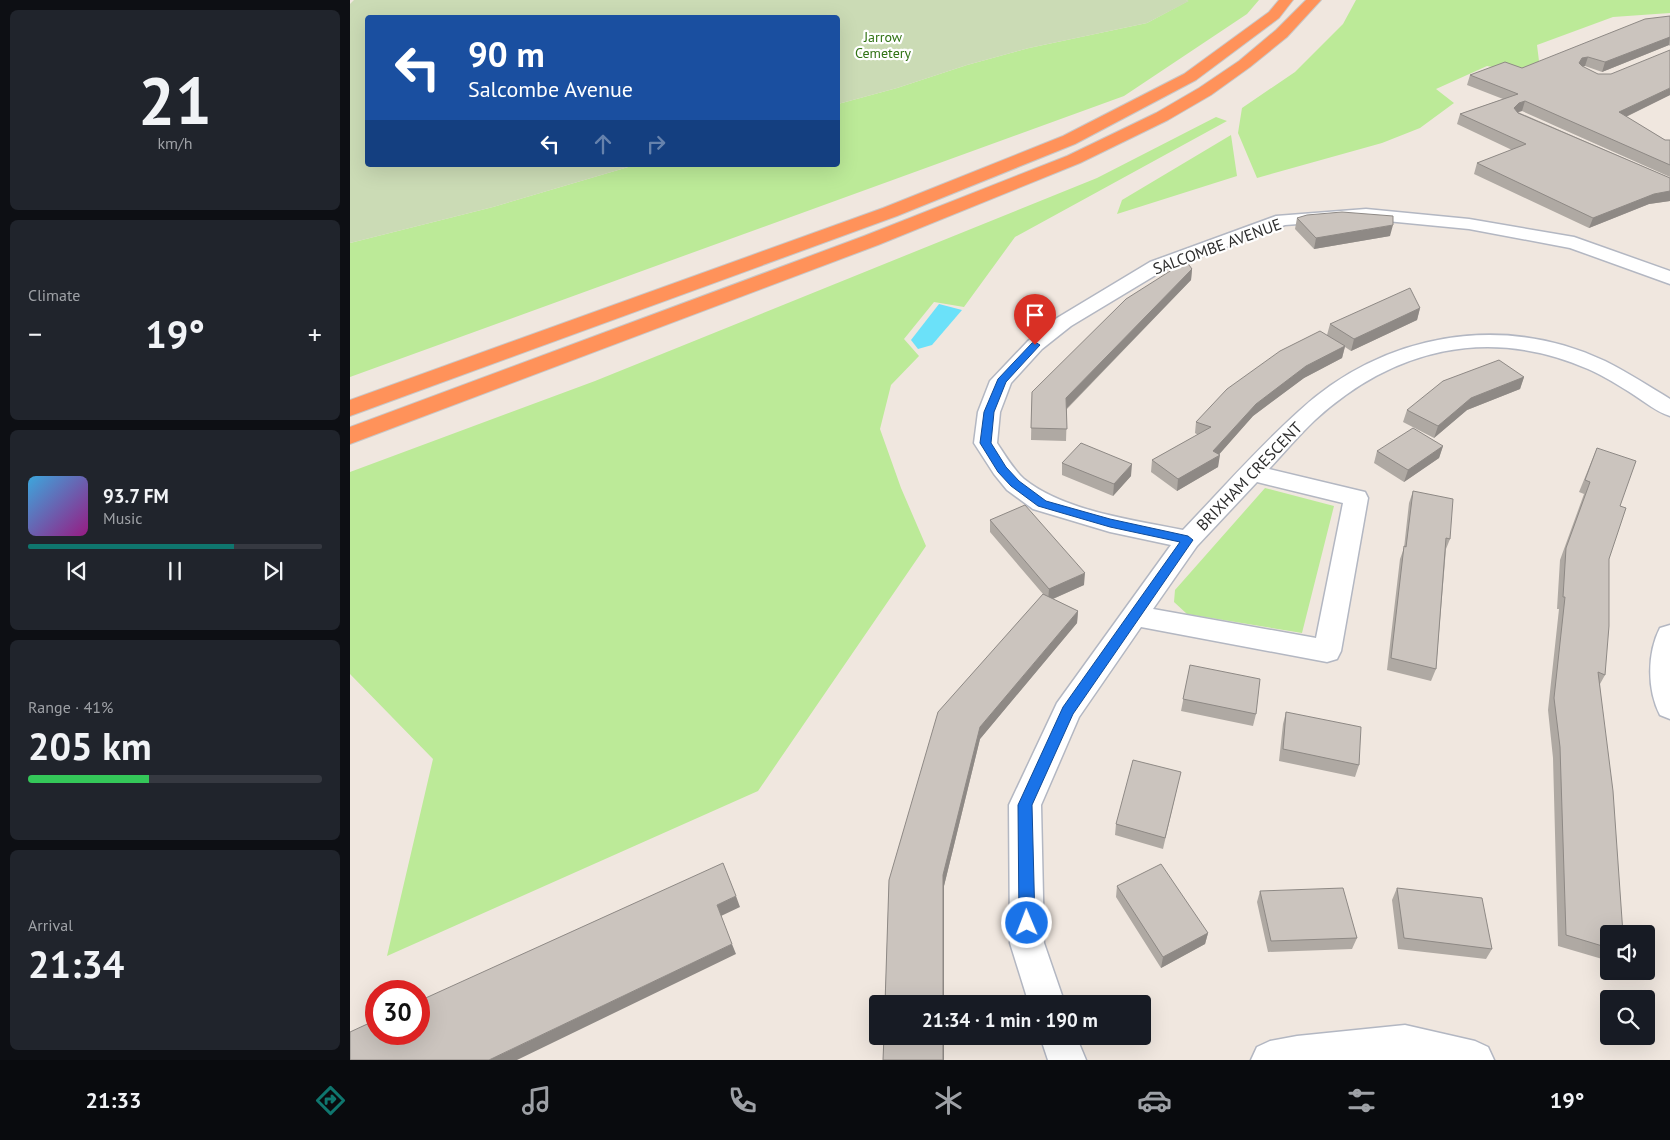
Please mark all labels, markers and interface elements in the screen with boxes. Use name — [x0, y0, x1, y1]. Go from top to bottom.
park label: Jarrow Cemetery — [855, 28, 912, 62]
text: 90 m — [468, 31, 545, 77]
icon: left — [385, 35, 450, 100]
text: 21 — [138, 58, 212, 142]
text: Salcombe Avenue — [468, 75, 633, 103]
icon: left — [536, 130, 564, 158]
icon: ahead — [589, 130, 617, 158]
icon: right — [642, 130, 670, 158]
text: km/h — [157, 133, 193, 153]
street label: SALCOMBE AVENUE — [1150, 213, 1284, 279]
text: Climate — [28, 285, 80, 305]
pin — [1014, 294, 1056, 345]
icon: arrive — [1021, 301, 1049, 329]
text: 19° — [145, 309, 205, 358]
text: − — [28, 315, 42, 352]
text: + — [308, 315, 322, 352]
street label: BRIXHAM CRESCENT — [1192, 417, 1306, 535]
text: 93.7 FM — [103, 484, 169, 508]
text: Music — [103, 508, 143, 528]
icon: previous — [63, 557, 91, 585]
icon: pause — [161, 557, 189, 585]
icon: next — [259, 557, 287, 585]
text: Range · 41% — [28, 697, 113, 717]
text: 205 km — [28, 721, 152, 770]
position arrow — [1000, 896, 1052, 948]
text: Arrival — [28, 915, 73, 935]
map controls — [1600, 925, 1655, 1045]
button: sound — [1600, 925, 1655, 980]
text: 21:34 — [28, 939, 124, 988]
speed limit sign: 30 — [365, 980, 430, 1045]
button: search — [1600, 990, 1655, 1045]
text: 21:34 · 1 min · 190 m — [922, 1008, 1098, 1032]
icon: directions — [313, 1083, 348, 1118]
icon: music — [519, 1083, 554, 1118]
icon: phone — [725, 1083, 760, 1118]
icon: climate — [931, 1083, 966, 1118]
icon: car — [1137, 1083, 1172, 1118]
icon: filters — [1344, 1083, 1379, 1118]
text: 21:33 — [86, 1086, 141, 1114]
text: 19° — [1550, 1086, 1584, 1114]

